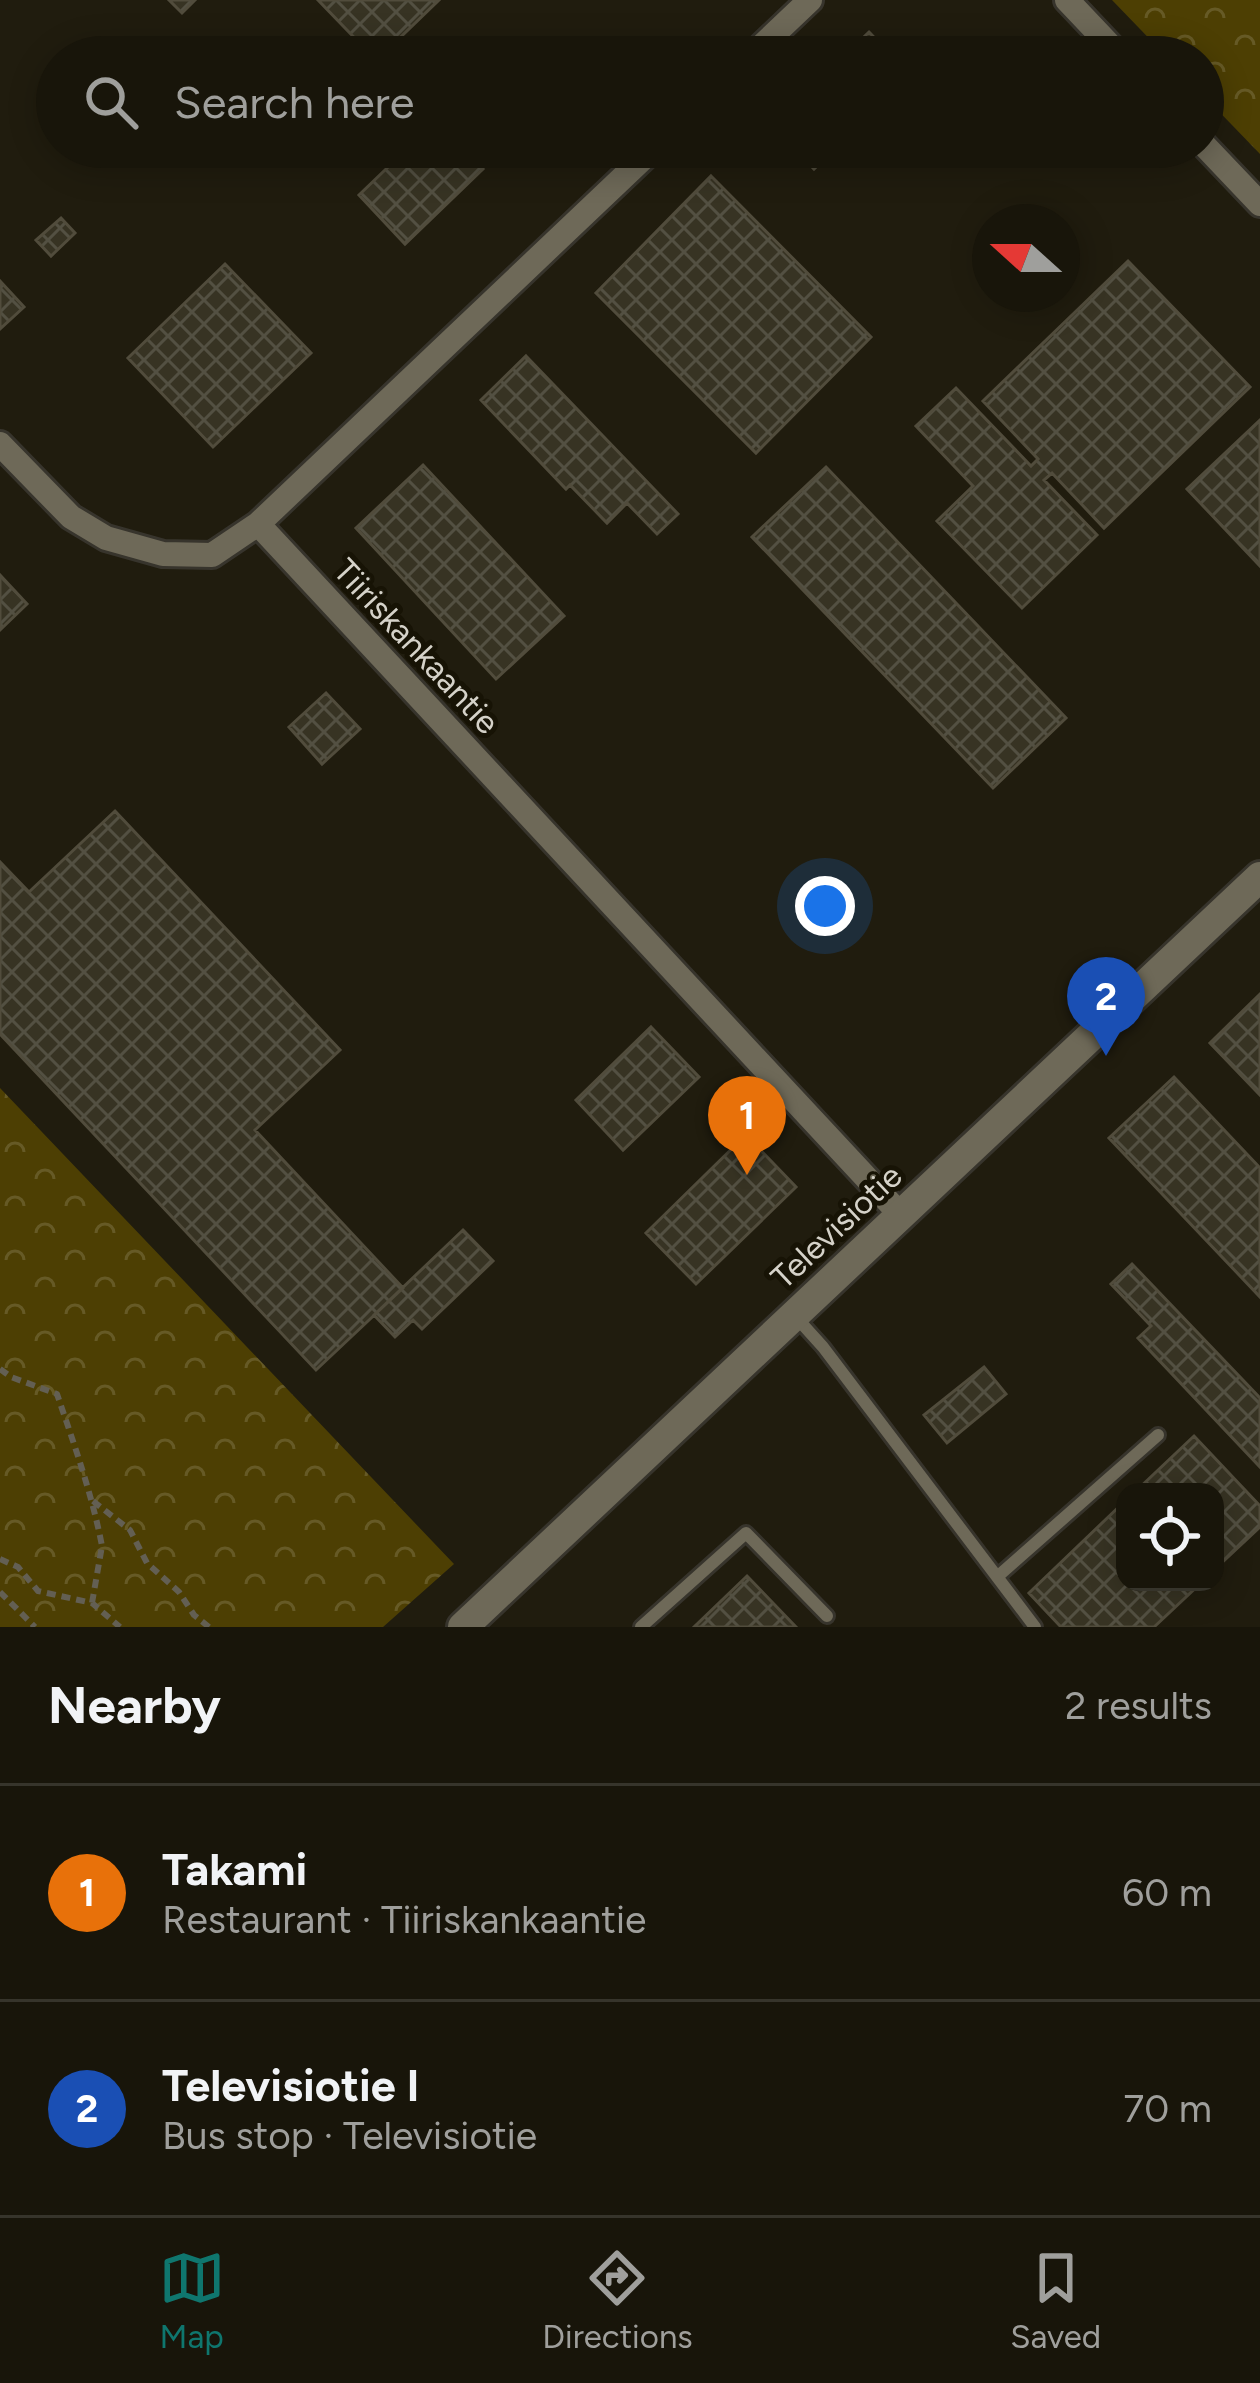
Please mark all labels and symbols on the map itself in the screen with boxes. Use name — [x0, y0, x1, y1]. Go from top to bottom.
north arrow — [972, 204, 1080, 312]
street label: Tiiriskankaantie — [326, 551, 507, 742]
your location — [795, 876, 855, 936]
pin: 2 — [1067, 957, 1145, 1056]
pin: 1 — [708, 1076, 786, 1175]
street label: Televisiotie — [763, 1156, 910, 1297]

